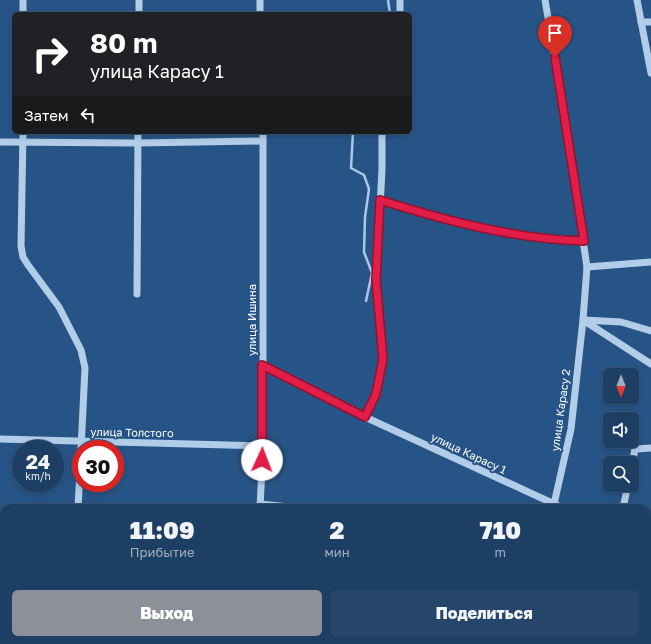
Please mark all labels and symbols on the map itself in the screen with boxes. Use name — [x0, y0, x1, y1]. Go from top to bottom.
pin — [538, 16, 572, 57]
street label: улица Ишина — [245, 284, 258, 356]
street label: улица Карасу 2 — [548, 368, 572, 452]
north arrow — [603, 368, 639, 404]
street label: улица Толстого — [90, 425, 174, 439]
street label: улица Карасу 1 — [429, 430, 509, 476]
position arrow — [241, 439, 283, 481]
speed limit sign: 30 — [72, 440, 124, 492]

